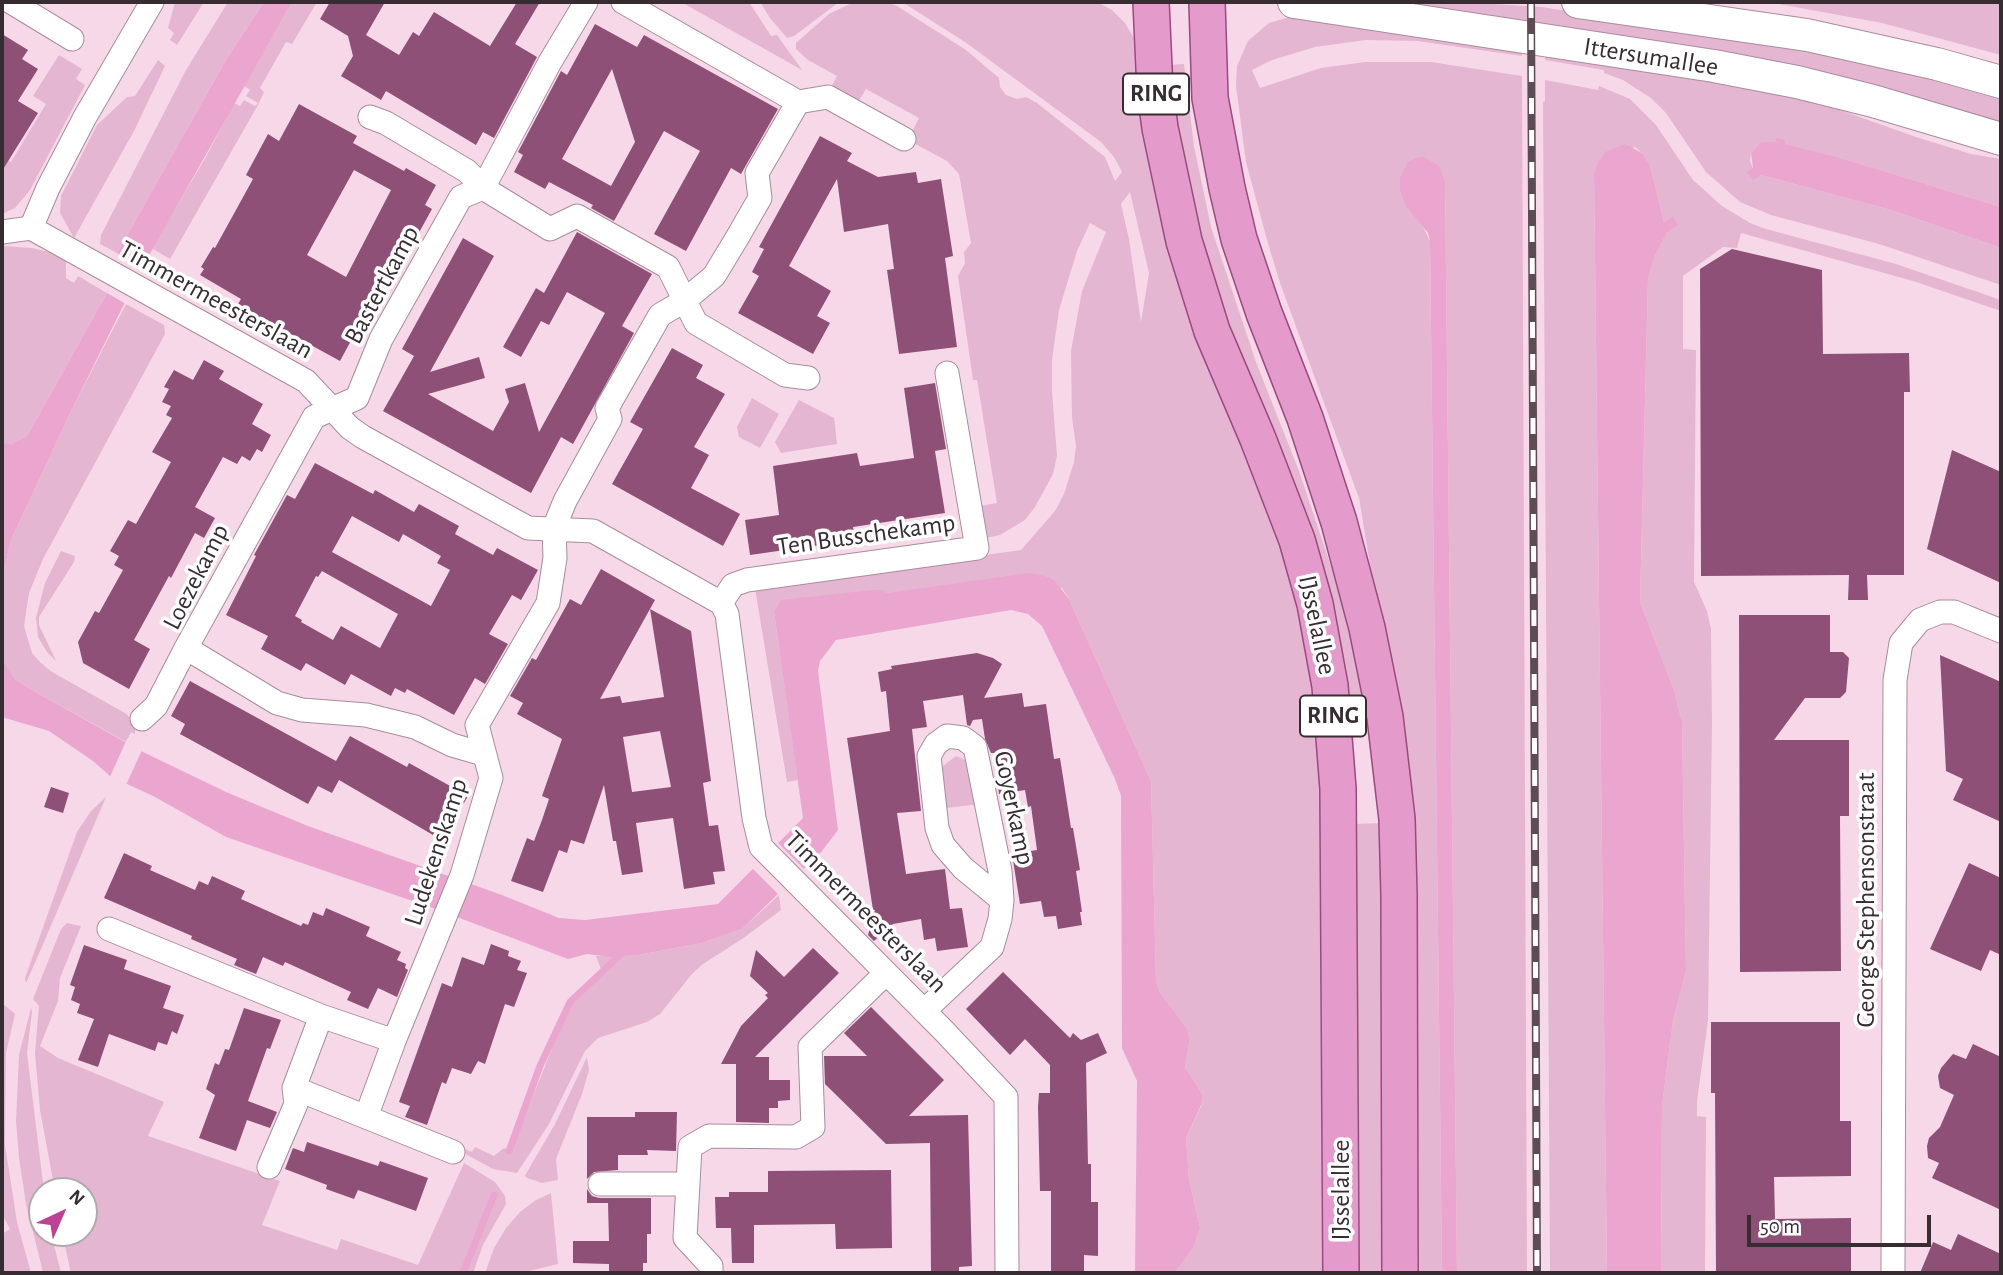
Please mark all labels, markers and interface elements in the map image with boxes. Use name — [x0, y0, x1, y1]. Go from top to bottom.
street label: Ittersumallee — [1582, 31, 1720, 83]
road number: RING — [1123, 74, 1189, 114]
street label: Bastertkamp — [338, 221, 426, 349]
street label: Timmermeesterslaan — [114, 234, 318, 366]
street label: Ten Busschekamp — [775, 507, 957, 563]
street label: Loezekamp — [156, 519, 236, 635]
street label: IJsselallee — [1291, 572, 1343, 678]
road number: RING — [1300, 696, 1366, 736]
street label: Goyerkamp — [987, 748, 1041, 868]
street label: George Stephensonstraat — [1850, 772, 1882, 1028]
street label: Ludekenskamp — [398, 774, 474, 930]
street label: Timmermeesterslaan — [778, 824, 954, 1000]
street label: IJsselallee — [1325, 1140, 1357, 1240]
north arrow — [28, 1177, 98, 1247]
text: N — [65, 1187, 88, 1209]
scale bar — [1751, 1202, 1935, 1246]
text: 50 m — [1760, 1216, 1800, 1237]

